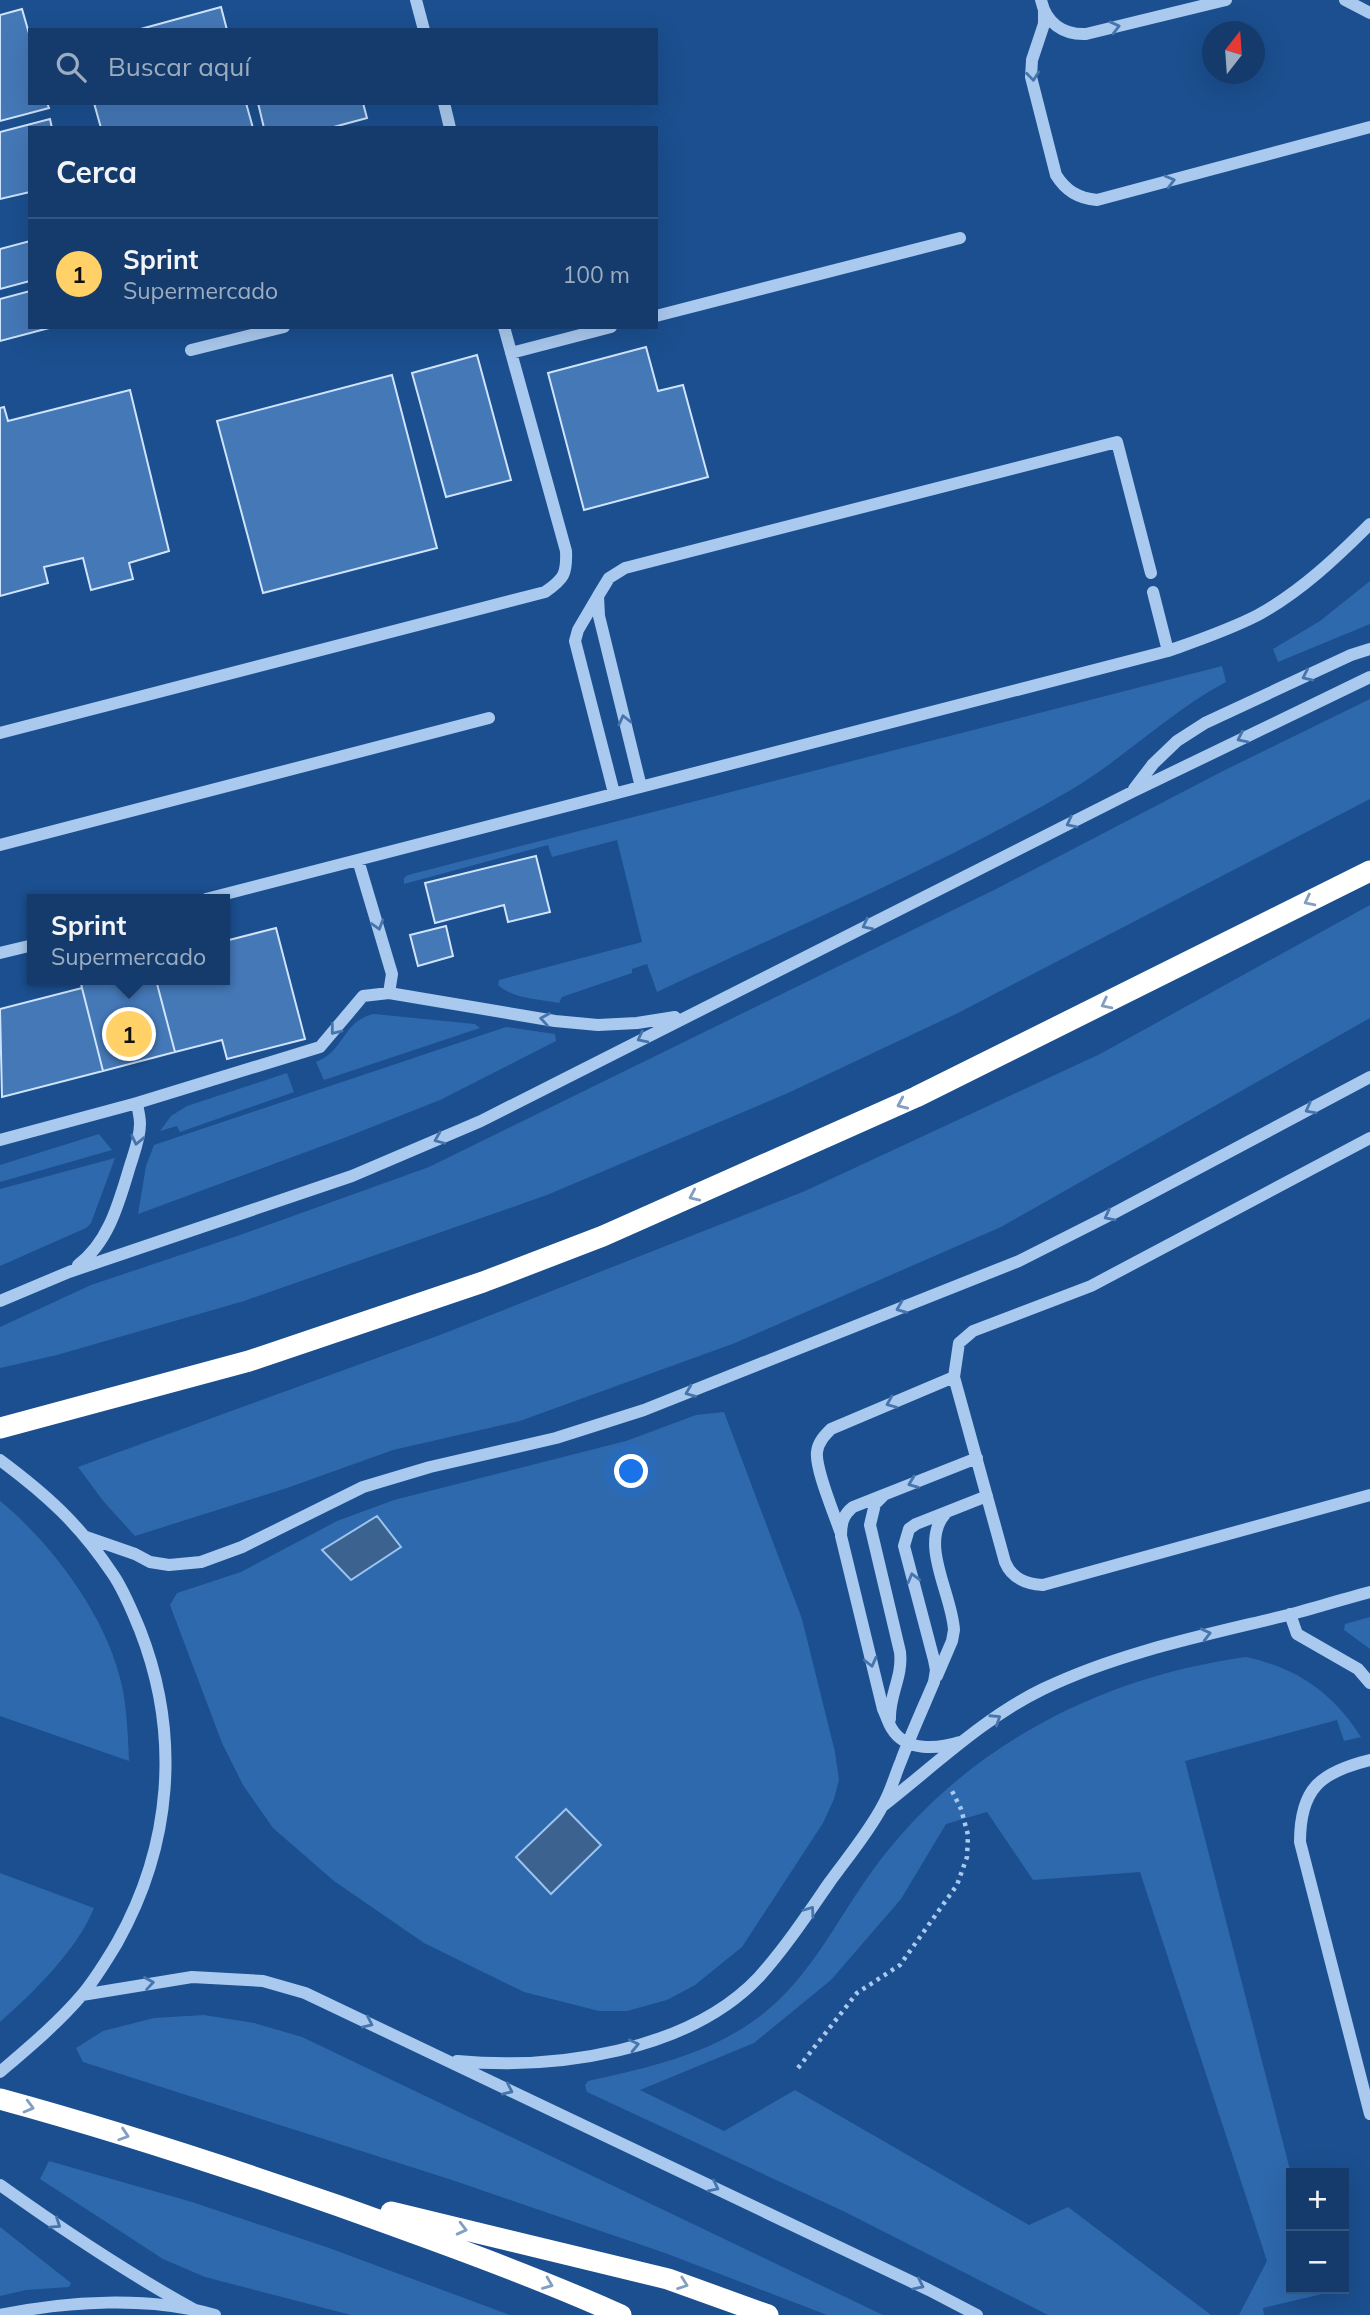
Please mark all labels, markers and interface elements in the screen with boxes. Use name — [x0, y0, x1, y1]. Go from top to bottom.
one-way arrow — [1109, 21, 1121, 35]
north arrow — [1202, 21, 1265, 84]
search box — [28, 28, 658, 105]
icon: search — [52, 48, 90, 86]
text: Buscar aquí — [108, 50, 251, 83]
one-way arrow — [1025, 71, 1040, 82]
text: Cerca — [56, 153, 137, 191]
one-way arrow — [1164, 175, 1176, 189]
text: Sprint — [123, 243, 198, 276]
text: 1 — [72, 260, 86, 289]
text: 100 m — [562, 260, 630, 289]
text: Supermercado — [123, 276, 278, 305]
one-way arrow — [1302, 668, 1314, 682]
one-way arrow — [618, 714, 632, 726]
one-way arrow — [1237, 730, 1249, 744]
one-way arrow — [1066, 814, 1078, 828]
one-way arrow — [1304, 893, 1316, 907]
popup — [27, 894, 230, 985]
text: Sprint — [51, 909, 126, 942]
one-way arrow — [862, 916, 874, 930]
one-way arrow — [369, 919, 384, 931]
text: Supermercado — [51, 942, 206, 971]
one-way arrow — [1101, 995, 1113, 1009]
pin: 1 — [106, 1008, 152, 1060]
one-way arrow — [539, 1012, 551, 1027]
one-way arrow — [331, 1022, 344, 1034]
one-way arrow — [637, 1029, 649, 1043]
one-way arrow — [896, 1096, 909, 1110]
one-way arrow — [1305, 1100, 1317, 1114]
one-way arrow — [433, 1131, 446, 1145]
one-way arrow — [131, 1133, 145, 1145]
one-way arrow — [689, 1188, 701, 1202]
one-way arrow — [1104, 1207, 1116, 1221]
one-way arrow — [896, 1299, 908, 1313]
one-way arrow — [684, 1383, 696, 1397]
one-way arrow — [886, 1395, 898, 1409]
your location — [614, 1454, 648, 1488]
one-way arrow — [908, 1475, 920, 1489]
one-way arrow — [907, 1572, 921, 1584]
one-way arrow — [1200, 1628, 1212, 1642]
one-way arrow — [863, 1656, 878, 1668]
one-way arrow — [989, 1714, 1002, 1727]
one-way arrow — [802, 1906, 814, 1919]
one-way arrow — [144, 1976, 155, 1991]
one-way arrow — [361, 2015, 373, 2029]
one-way arrow — [628, 2039, 640, 2053]
one-way arrow — [501, 2081, 513, 2095]
one-way arrow — [23, 2098, 35, 2113]
one-way arrow — [118, 2127, 130, 2142]
map controls — [1286, 2168, 1349, 2294]
button: + — [1286, 2168, 1349, 2231]
one-way arrow — [707, 2178, 719, 2192]
one-way arrow — [48, 2216, 61, 2228]
one-way arrow — [456, 2221, 468, 2235]
button: − — [1286, 2231, 1349, 2294]
one-way arrow — [541, 2276, 553, 2290]
one-way arrow — [677, 2276, 689, 2290]
one-way arrow — [912, 2276, 924, 2290]

